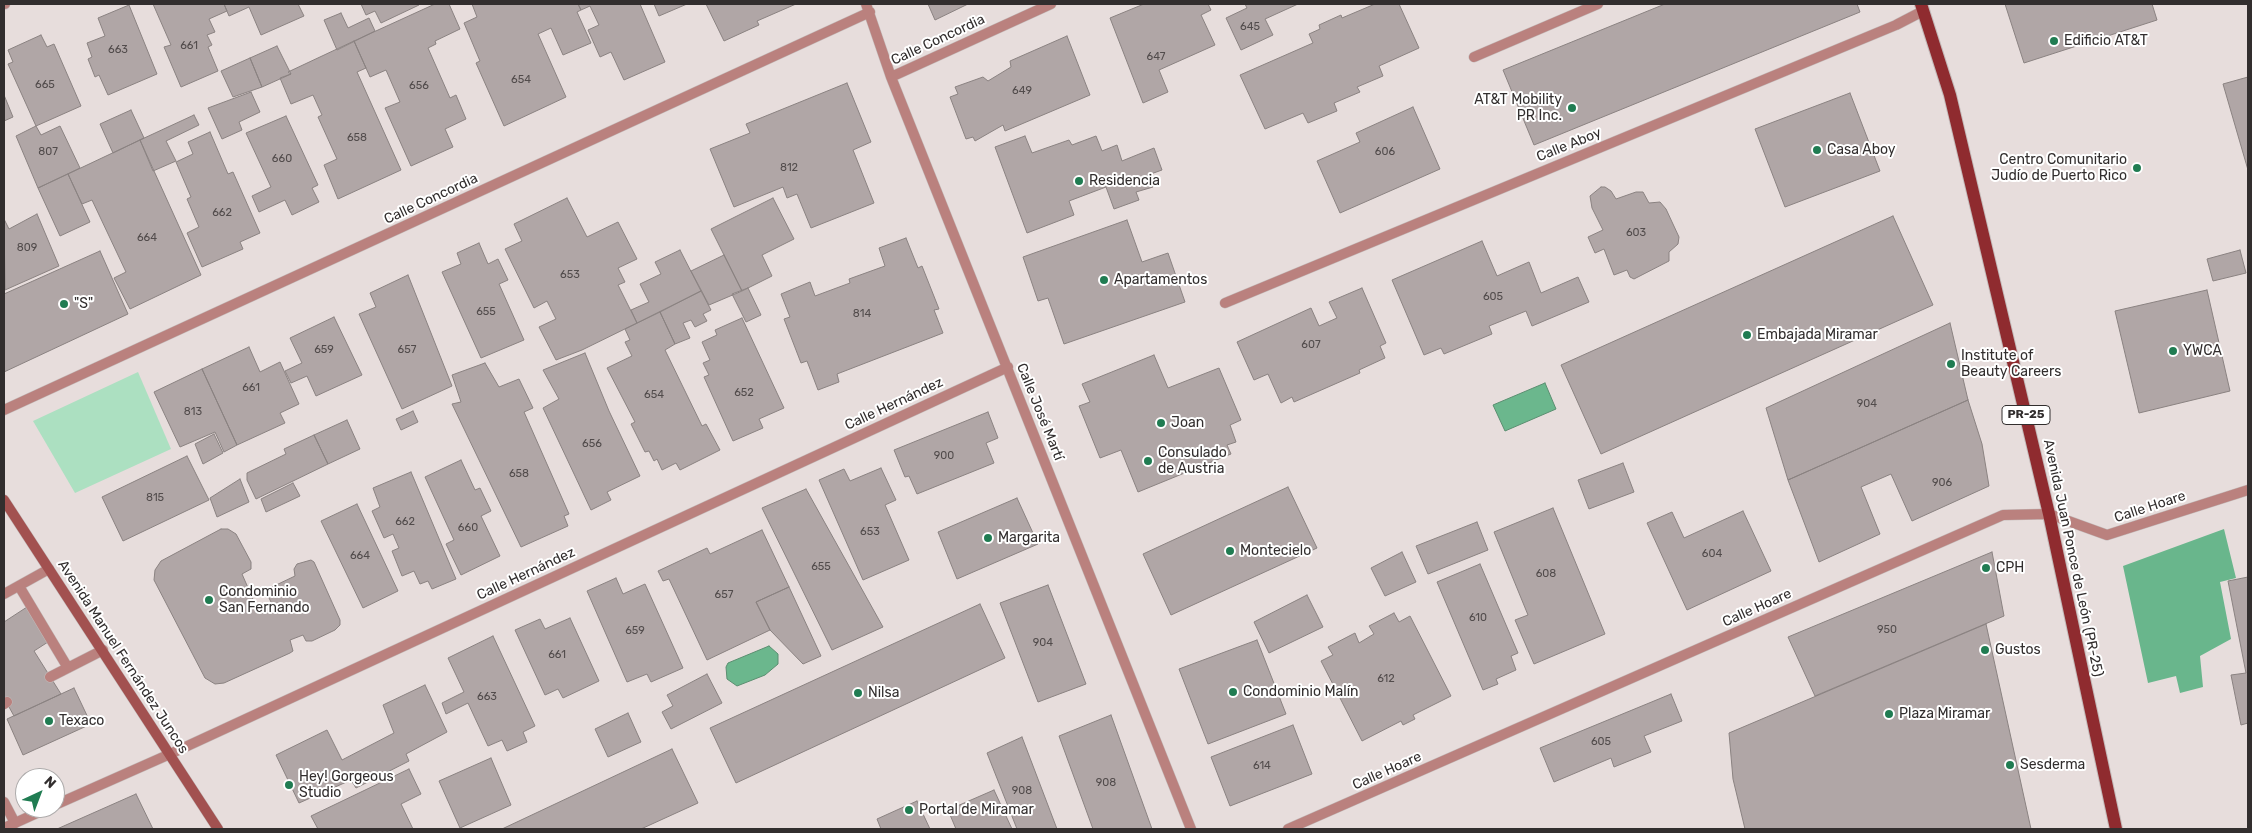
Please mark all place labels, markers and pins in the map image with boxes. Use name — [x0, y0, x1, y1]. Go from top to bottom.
place label: Edificio AT&T — [2064, 33, 2148, 49]
marker: Edificio AT&T — [2048, 35, 2060, 47]
place label: AT&T Mobility PR Inc. — [1474, 92, 1562, 124]
marker: AT&T Mobility PR Inc. — [1566, 102, 1578, 114]
place label: Casa Aboy — [1827, 142, 1896, 158]
marker: Casa Aboy — [1811, 144, 1823, 156]
place label: Centro Comunitario Judío de Puerto Rico — [1991, 152, 2127, 184]
marker: Centro Comunitario Judío de Puerto Rico — [2131, 162, 2143, 174]
place label: Residencia — [1089, 173, 1160, 189]
marker: Residencia — [1073, 175, 1085, 187]
place label: Apartamentos — [1114, 272, 1207, 288]
marker: Apartamentos — [1098, 274, 1110, 286]
place label: "S" — [74, 296, 93, 312]
marker: "S" — [58, 298, 70, 310]
place label: Embajada Miramar — [1757, 327, 1878, 343]
marker: Embajada Miramar — [1741, 329, 1753, 341]
place label: YWCA — [2183, 343, 2222, 359]
marker: YWCA — [2167, 345, 2179, 357]
place label: Institute of Beauty Careers — [1961, 348, 2061, 381]
marker: Institute of Beauty Careers — [1945, 358, 1957, 370]
place label: Joan — [1171, 415, 1204, 431]
marker: Joan — [1155, 417, 1167, 429]
place label: Consulado de Austria — [1158, 445, 1227, 478]
marker: Consulado de Austria — [1142, 455, 1154, 467]
place label: Margarita — [998, 530, 1060, 546]
marker: Margarita — [982, 532, 994, 544]
place label: Montecielo — [1240, 543, 1311, 559]
marker: Montecielo — [1224, 545, 1236, 557]
place label: CPH — [1996, 560, 2024, 576]
marker: CPH — [1980, 562, 1992, 574]
place label: Condominio San Fernando — [219, 584, 310, 616]
marker: Condominio San Fernando — [203, 594, 215, 606]
place label: Gustos — [1995, 642, 2041, 658]
marker: Gustos — [1979, 644, 1991, 656]
place label: Condominio Malín — [1243, 684, 1358, 700]
place label: Nilsa — [868, 685, 899, 701]
marker: Condominio Malín — [1227, 686, 1239, 698]
marker: Nilsa — [852, 687, 864, 699]
place label: Plaza Miramar — [1899, 706, 1990, 722]
marker: Plaza Miramar — [1883, 708, 1895, 720]
place label: Texaco — [59, 713, 104, 729]
marker: Texaco — [43, 715, 55, 727]
place label: Sesderma — [2020, 757, 2085, 773]
marker: Sesderma — [2004, 759, 2016, 771]
place label: Hey! Gorgeous Studio — [299, 769, 394, 802]
marker: Hey! Gorgeous Studio — [283, 779, 295, 791]
place label: Portal de Miramar — [919, 802, 1034, 818]
marker: Portal de Miramar — [903, 804, 915, 816]

